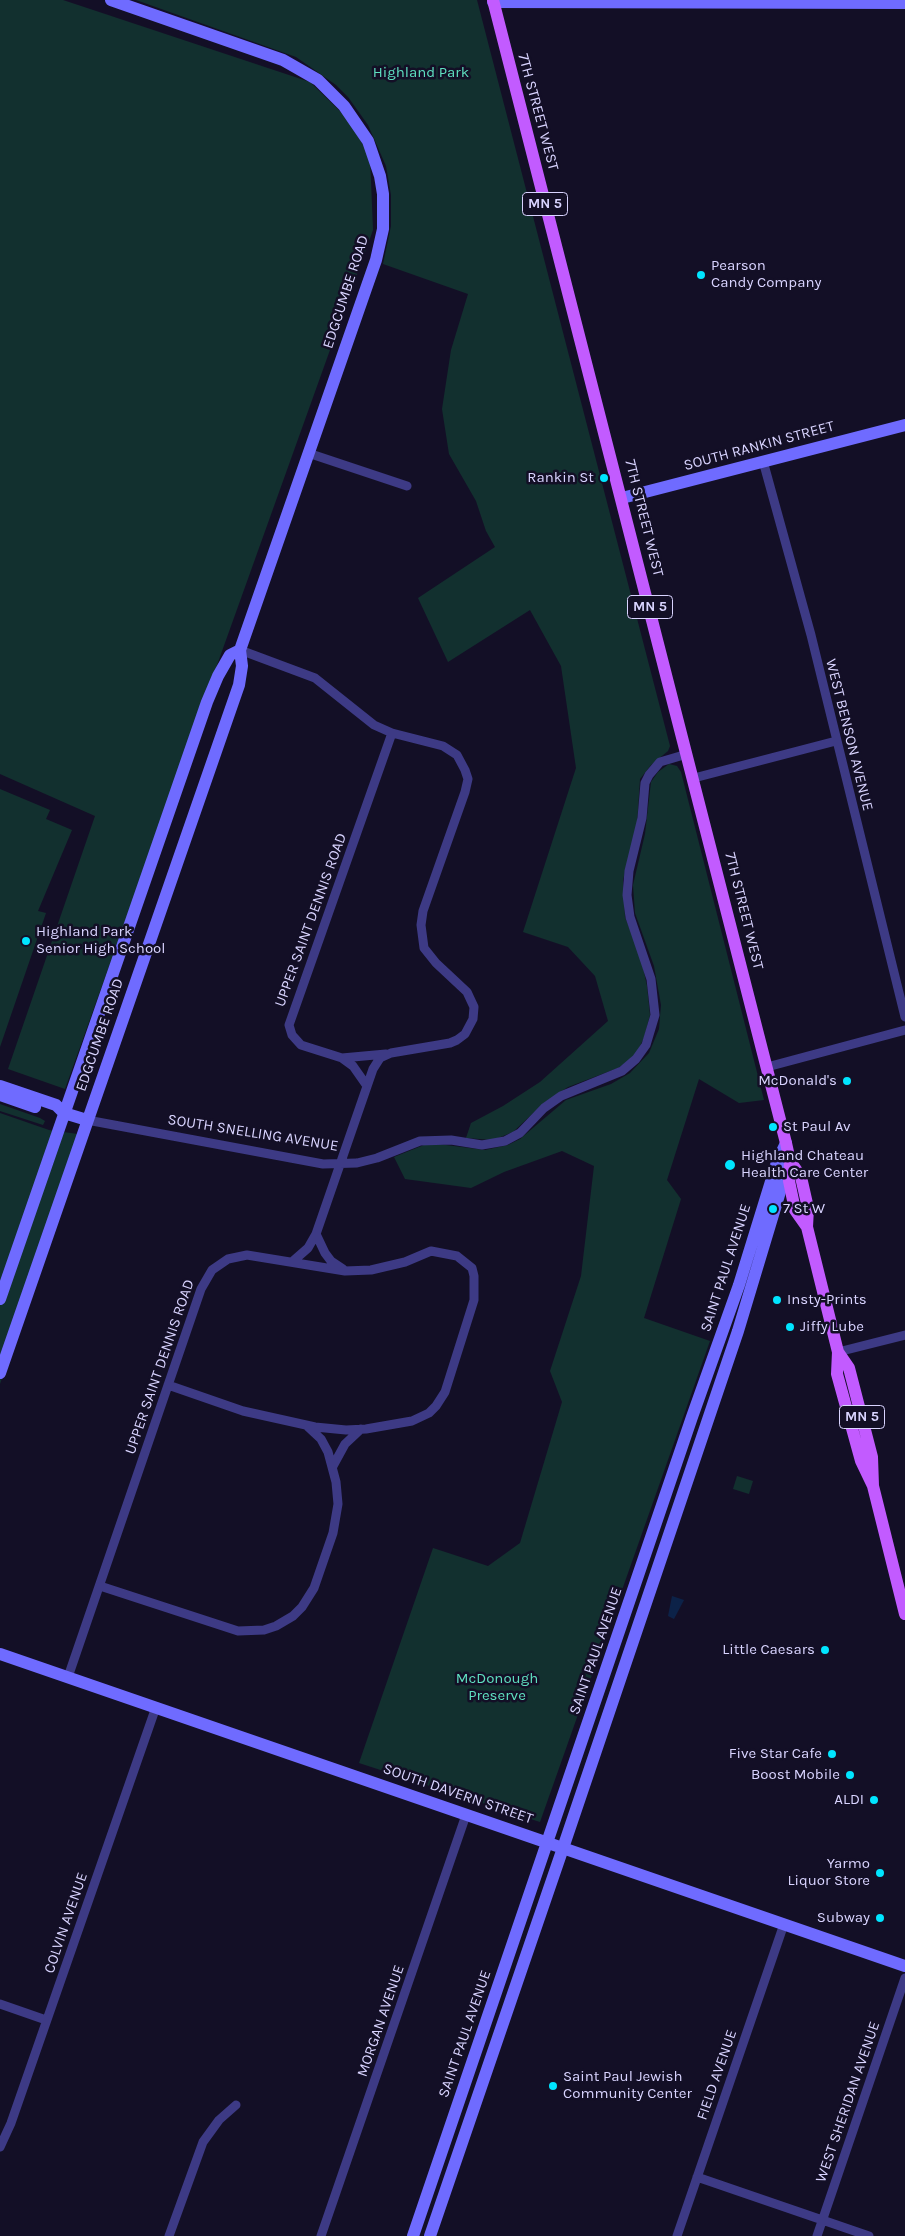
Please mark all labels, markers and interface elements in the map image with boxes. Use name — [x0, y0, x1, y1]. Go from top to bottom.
street label: 7TH STREET WEST — [514, 52, 562, 172]
park label: Highland Park — [373, 64, 469, 82]
road number: MN 5 — [522, 192, 568, 215]
street label: EDGCUMBE ROAD — [319, 233, 373, 351]
place label: Pearson Candy Company — [711, 257, 821, 292]
marker: Pearson Candy Company — [695, 269, 707, 281]
street label: SOUTH RANKIN STREET — [682, 417, 836, 475]
street label: 7TH STREET WEST — [621, 457, 667, 579]
place label: Rankin St — [527, 469, 594, 487]
marker: Rankin St — [598, 472, 610, 484]
road number: MN 5 — [628, 596, 672, 618]
street label: WEST BENSON AVENUE — [821, 657, 877, 813]
street label: UPPER SAINT DENNIS ROAD — [271, 831, 351, 1009]
street label: 7TH STREET WEST — [721, 850, 767, 972]
place label: Highland Park Senior High School — [36, 923, 166, 958]
marker: Highland Park Senior High School — [20, 935, 32, 947]
street label: EDGCUMBE ROAD — [72, 976, 128, 1094]
place label: McDonald's — [758, 1072, 837, 1090]
marker: McDonald's — [841, 1075, 853, 1087]
street label: SOUTH SNELLING AVENUE — [166, 1111, 340, 1155]
place label: St Paul Av — [783, 1118, 850, 1136]
marker: St Paul Av — [767, 1121, 779, 1133]
place label: Highland Chateau Health Care Center — [741, 1147, 868, 1182]
marker: Highland Chateau Health Care Center — [723, 1158, 737, 1172]
place label: 7 St W — [783, 1200, 825, 1218]
street label: SAINT PAUL AVENUE — [697, 1202, 755, 1334]
marker: 7 St W — [767, 1203, 779, 1215]
street label: UPPER SAINT DENNIS ROAD — [122, 1277, 198, 1457]
place label: Insty-Prints — [787, 1291, 867, 1309]
marker: Insty-Prints — [771, 1294, 783, 1306]
place label: Jiffy Lube — [800, 1318, 864, 1336]
marker: Jiffy Lube — [784, 1321, 796, 1333]
road number: MN 5 — [840, 1405, 884, 1428]
street label: SAINT PAUL AVENUE — [566, 1585, 626, 1717]
place label: Little Caesars — [722, 1641, 815, 1659]
marker: Little Caesars — [819, 1644, 831, 1656]
park label: McDonough Preserve — [456, 1670, 538, 1705]
place label: Five Star Cafe — [729, 1745, 822, 1763]
marker: Five Star Cafe — [826, 1748, 838, 1760]
street label: SOUTH DAVERN STREET — [380, 1760, 536, 1828]
place label: Boost Mobile — [751, 1766, 840, 1784]
marker: Boost Mobile — [844, 1769, 856, 1781]
place label: ALDI — [834, 1791, 864, 1809]
marker: ALDI — [868, 1794, 880, 1806]
place label: Yarmo Liquor Store — [787, 1855, 870, 1890]
marker: Yarmo Liquor Store — [874, 1867, 886, 1879]
street label: COLVIN AVENUE — [40, 1870, 92, 1976]
place label: Subway — [817, 1909, 870, 1927]
marker: Subway — [874, 1912, 886, 1924]
street label: MORGAN AVENUE — [353, 1963, 409, 2079]
street label: SAINT PAUL AVENUE — [435, 1968, 495, 2100]
street label: WEST SHERIDAN AVENUE — [812, 2019, 884, 2185]
street label: FIELD AVENUE — [693, 2027, 741, 2123]
place label: Saint Paul Jewish Community Center — [563, 2068, 692, 2103]
marker: Saint Paul Jewish Community Center — [547, 2080, 559, 2092]

